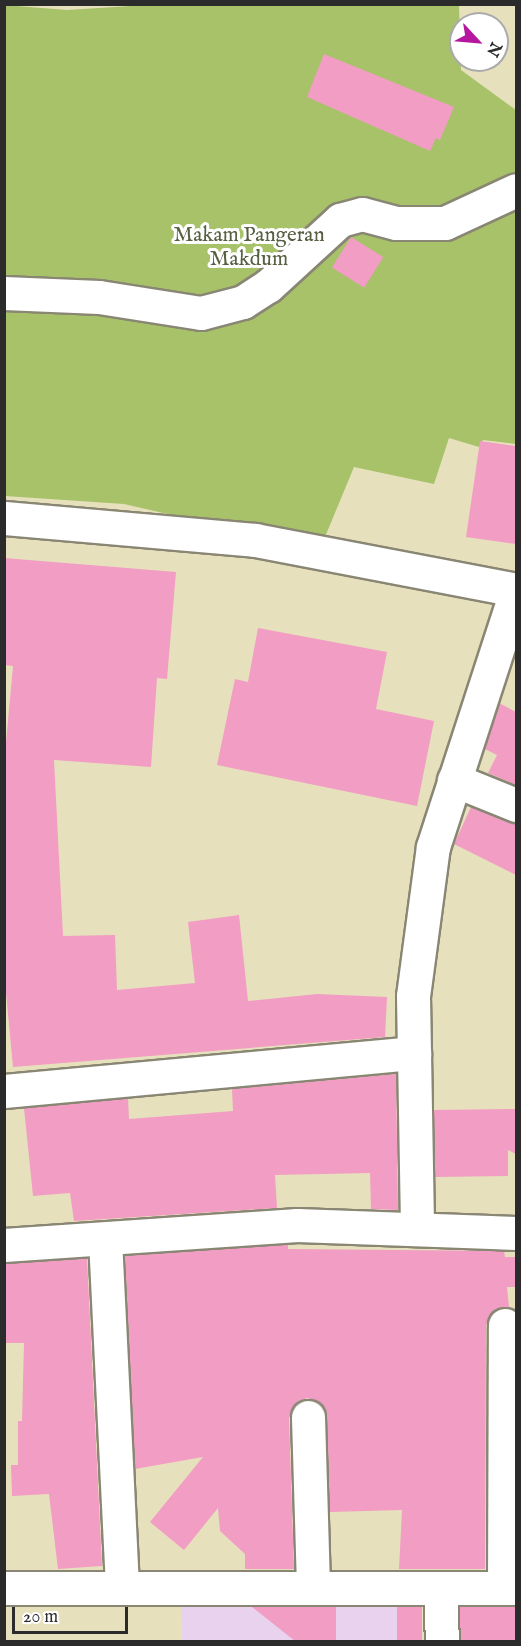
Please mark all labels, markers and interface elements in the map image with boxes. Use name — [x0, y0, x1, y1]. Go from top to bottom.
north arrow — [449, 12, 509, 72]
text: N — [481, 38, 505, 60]
park label: Makam Pangeran Makdum — [173, 223, 325, 273]
scale bar — [15, 1595, 130, 1633]
text: 20 m — [23, 1606, 58, 1629]

